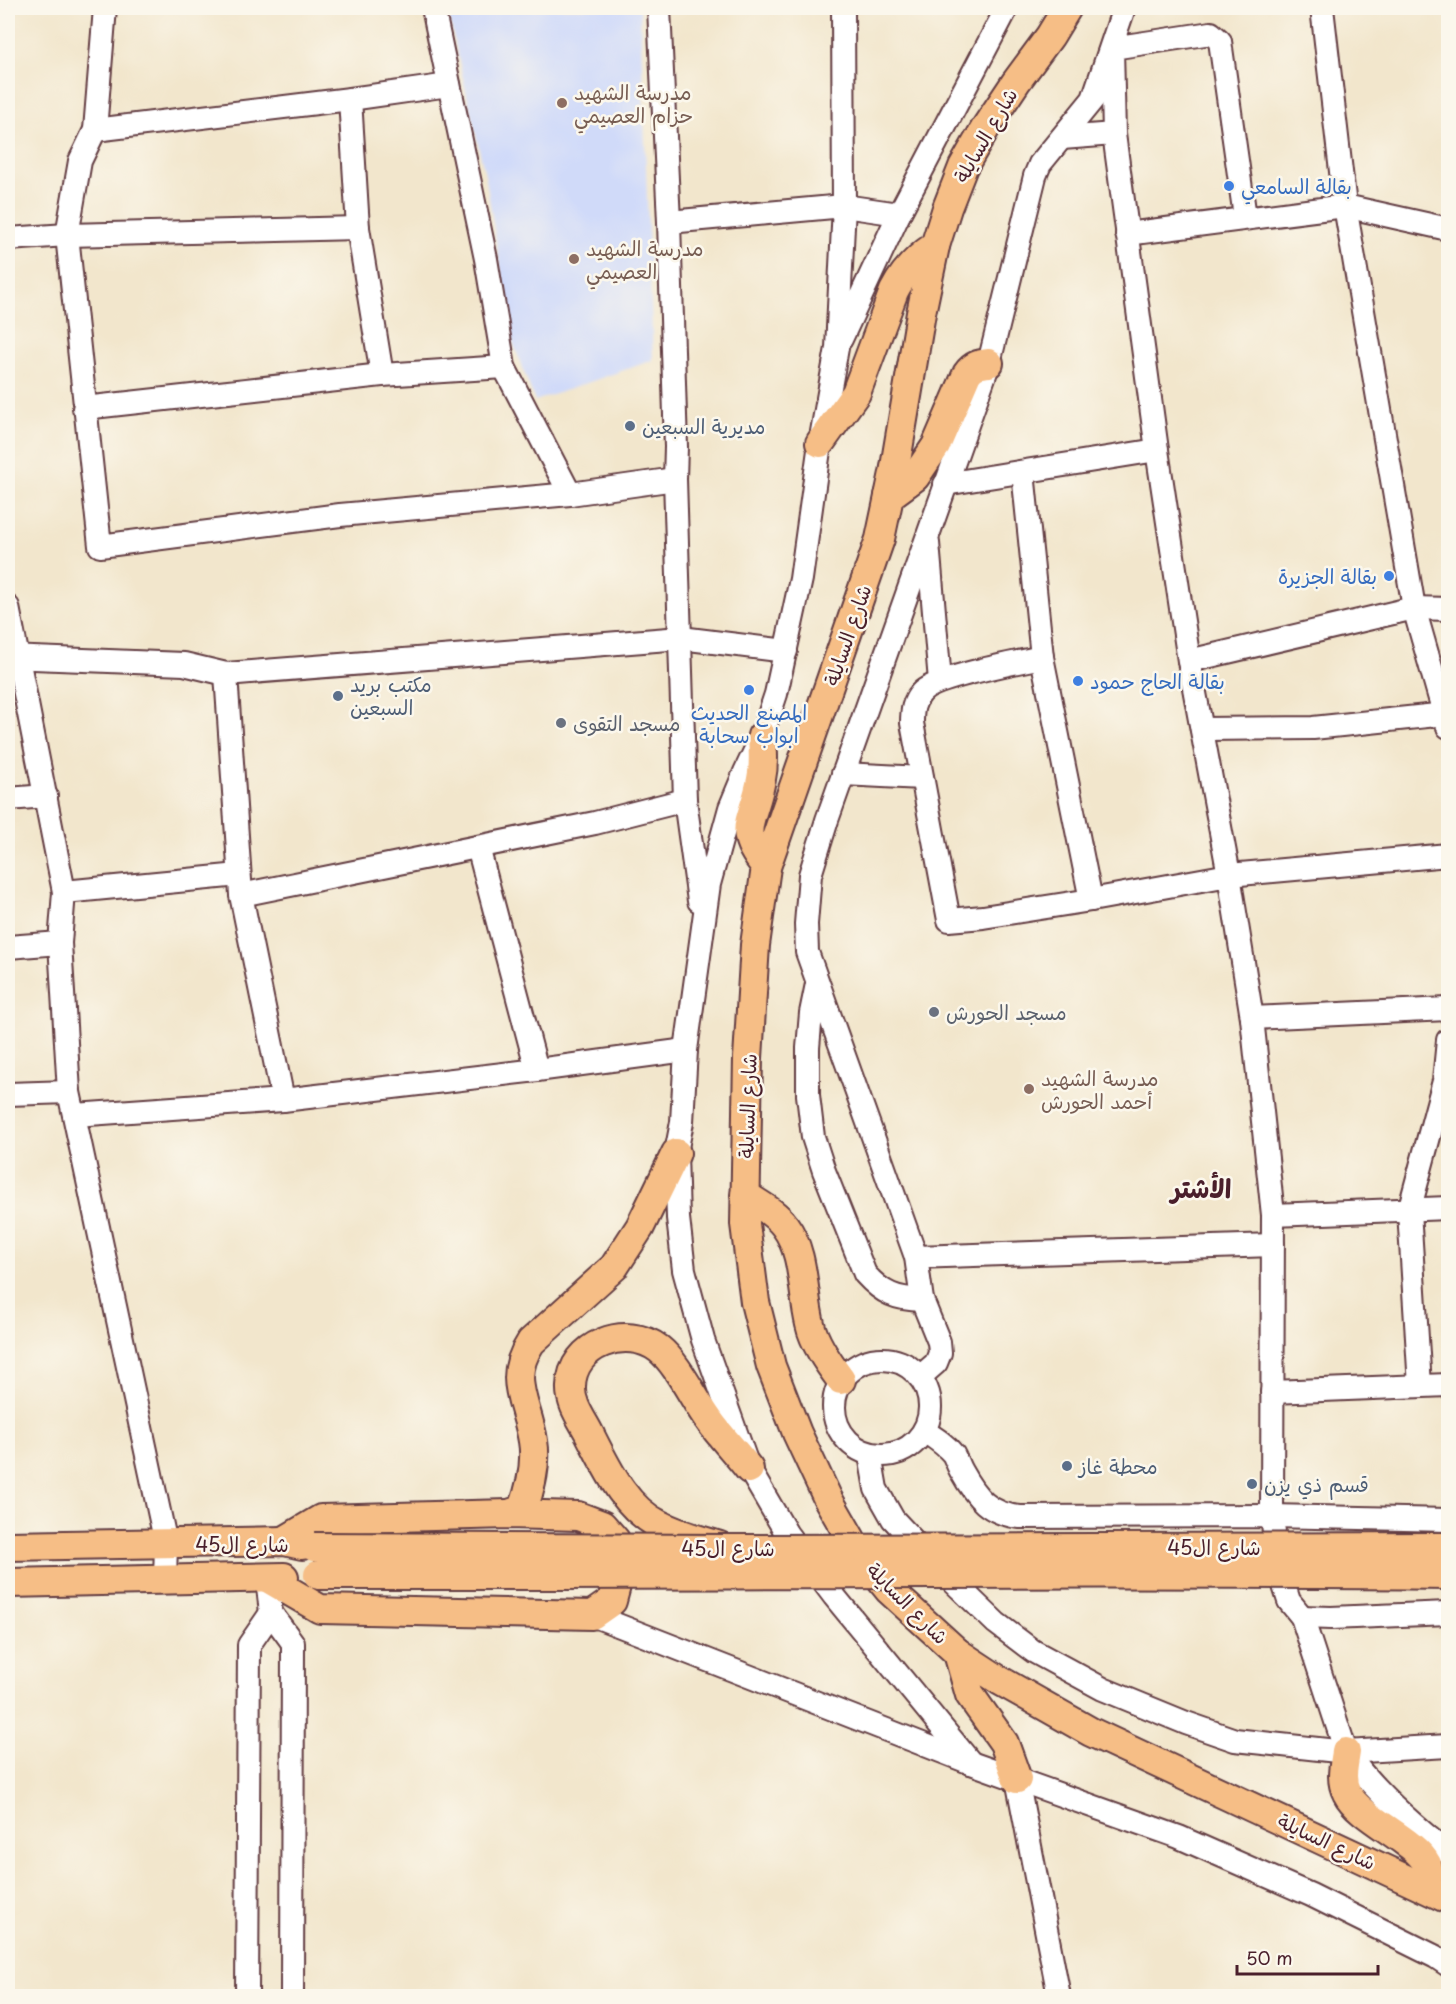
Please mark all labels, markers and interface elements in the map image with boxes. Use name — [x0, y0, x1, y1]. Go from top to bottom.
place label: مدرسة الشهيد حزام العصيمي — [574, 77, 693, 134]
street label: شارع السايلة — [946, 82, 1024, 188]
marker: مدرسة الشهيد حزام العصيمي — [555, 96, 569, 110]
place label: بقالة السامعي — [1241, 171, 1352, 205]
marker: بقالة السامعي — [1222, 179, 1236, 193]
place label: مدرسة الشهيد العصيمي — [586, 233, 704, 290]
marker: مدرسة الشهيد العصيمي — [567, 252, 581, 266]
place label: مديرية السبعين — [642, 411, 765, 441]
marker: مديرية السبعين — [623, 419, 637, 433]
place label: بقالة الجزيرة — [1278, 561, 1377, 591]
marker: بقالة الجزيرة — [1382, 569, 1396, 583]
street label: شارع السايلة — [816, 580, 878, 690]
place label: بقالة الحاج حمود — [1090, 666, 1225, 696]
place label: مكتب بريد السبعين — [350, 669, 432, 722]
marker: بقالة الحاج حمود — [1071, 674, 1085, 688]
marker: المصنع الحديث ابواب سحابة — [742, 683, 756, 697]
marker: مكتب بريد السبعين — [331, 689, 345, 703]
place label: المصنع الحديث ابواب سحابة — [691, 697, 807, 750]
place label: مسجد التقوى — [573, 708, 680, 738]
marker: مسجد التقوى — [554, 716, 568, 730]
place label: مسجد الحورش — [946, 997, 1067, 1027]
marker: مسجد الحورش — [927, 1005, 941, 1019]
street label: شارع السايلة — [730, 1053, 764, 1159]
place label: مدرسة الشهيد أحمد الحورش — [1041, 1063, 1159, 1116]
marker: مدرسة الشهيد أحمد الحورش — [1022, 1082, 1036, 1096]
district label: الأشتر — [1168, 1168, 1231, 1207]
place label: محطة غاز — [1077, 1451, 1158, 1481]
marker: محطة غاز — [1060, 1459, 1074, 1473]
place label: قسم ذي يزن — [1264, 1469, 1369, 1500]
marker: قسم ذي يزن — [1245, 1477, 1259, 1491]
street label: شارع ال45 — [195, 1529, 289, 1559]
street label: شارع ال45 — [1167, 1532, 1261, 1562]
street label: شارع ال45 — [681, 1533, 775, 1563]
street label: شارع السايلة — [860, 1555, 956, 1651]
street label: شارع السايلة — [1273, 1805, 1381, 1877]
scale bar — [1237, 1938, 1378, 1976]
text: 50 m — [1246, 1944, 1293, 1971]

